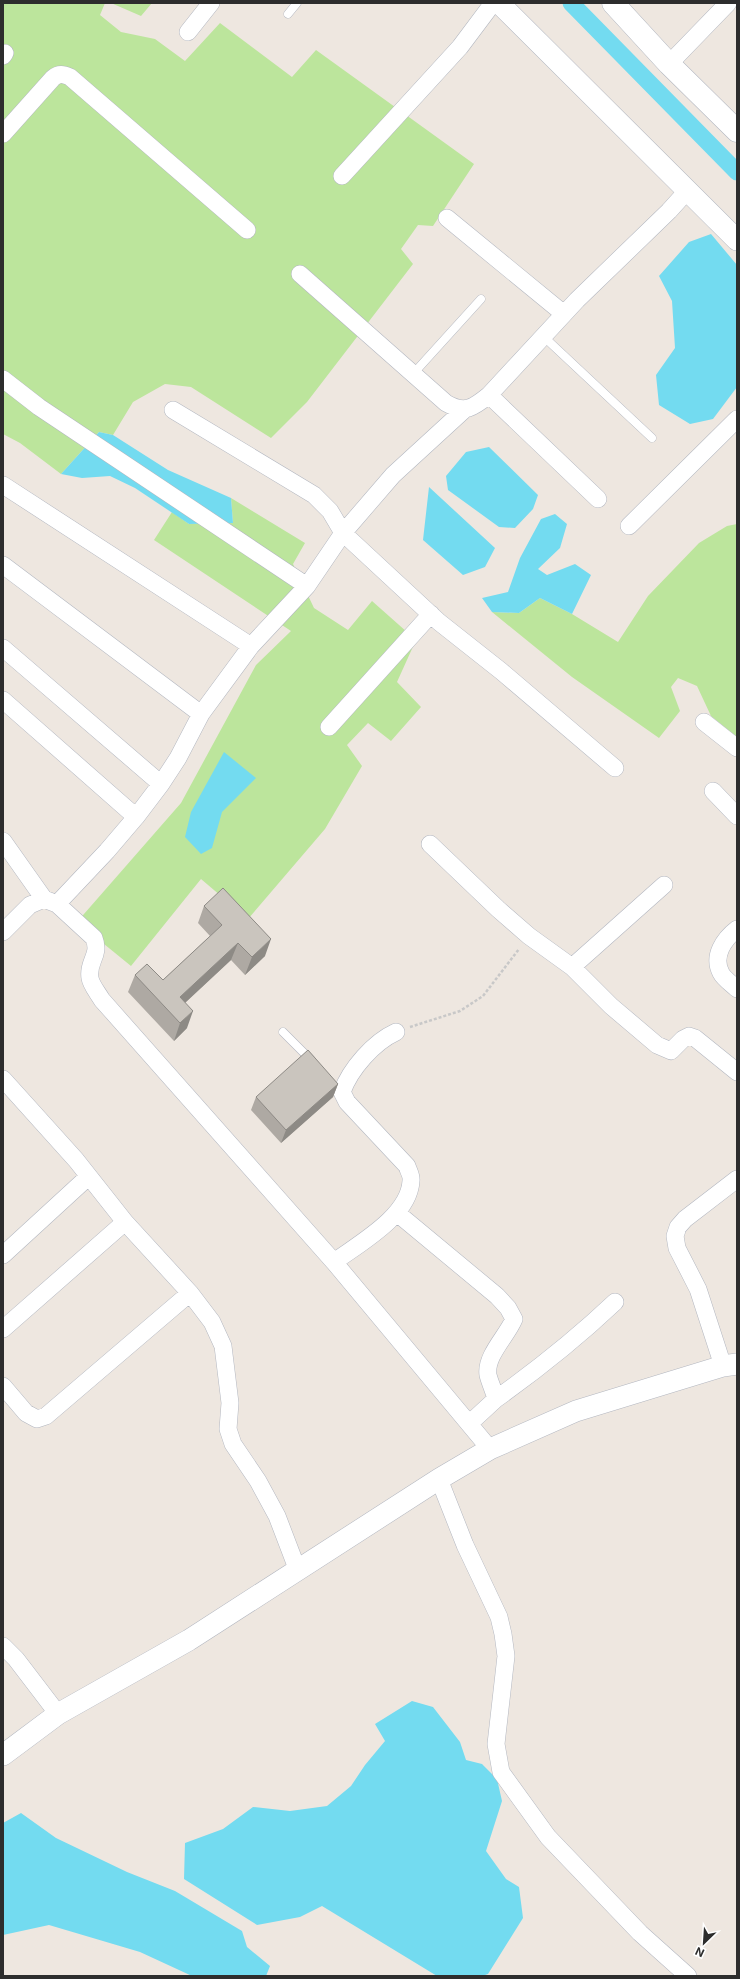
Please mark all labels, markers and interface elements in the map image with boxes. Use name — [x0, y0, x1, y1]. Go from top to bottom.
north arrow — [684, 1923, 724, 1963]
text: N — [693, 1944, 707, 1960]

